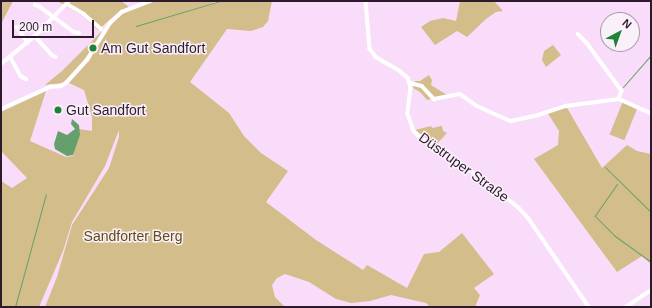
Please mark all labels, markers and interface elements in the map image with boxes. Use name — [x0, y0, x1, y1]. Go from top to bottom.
scale bar — [14, 12, 96, 38]
north arrow — [600, 12, 640, 52]
text: N — [620, 17, 634, 31]
text: 200 m — [19, 20, 52, 34]
place label: Am Gut Sandfort — [101, 40, 205, 56]
marker: Am Gut Sandfort — [88, 43, 98, 53]
place label: Gut Sandfort — [66, 102, 145, 118]
marker: Gut Sandfort — [53, 105, 63, 115]
street label: Düstruper Straße — [416, 129, 512, 205]
park label: Sandforter Berg — [84, 228, 182, 244]

